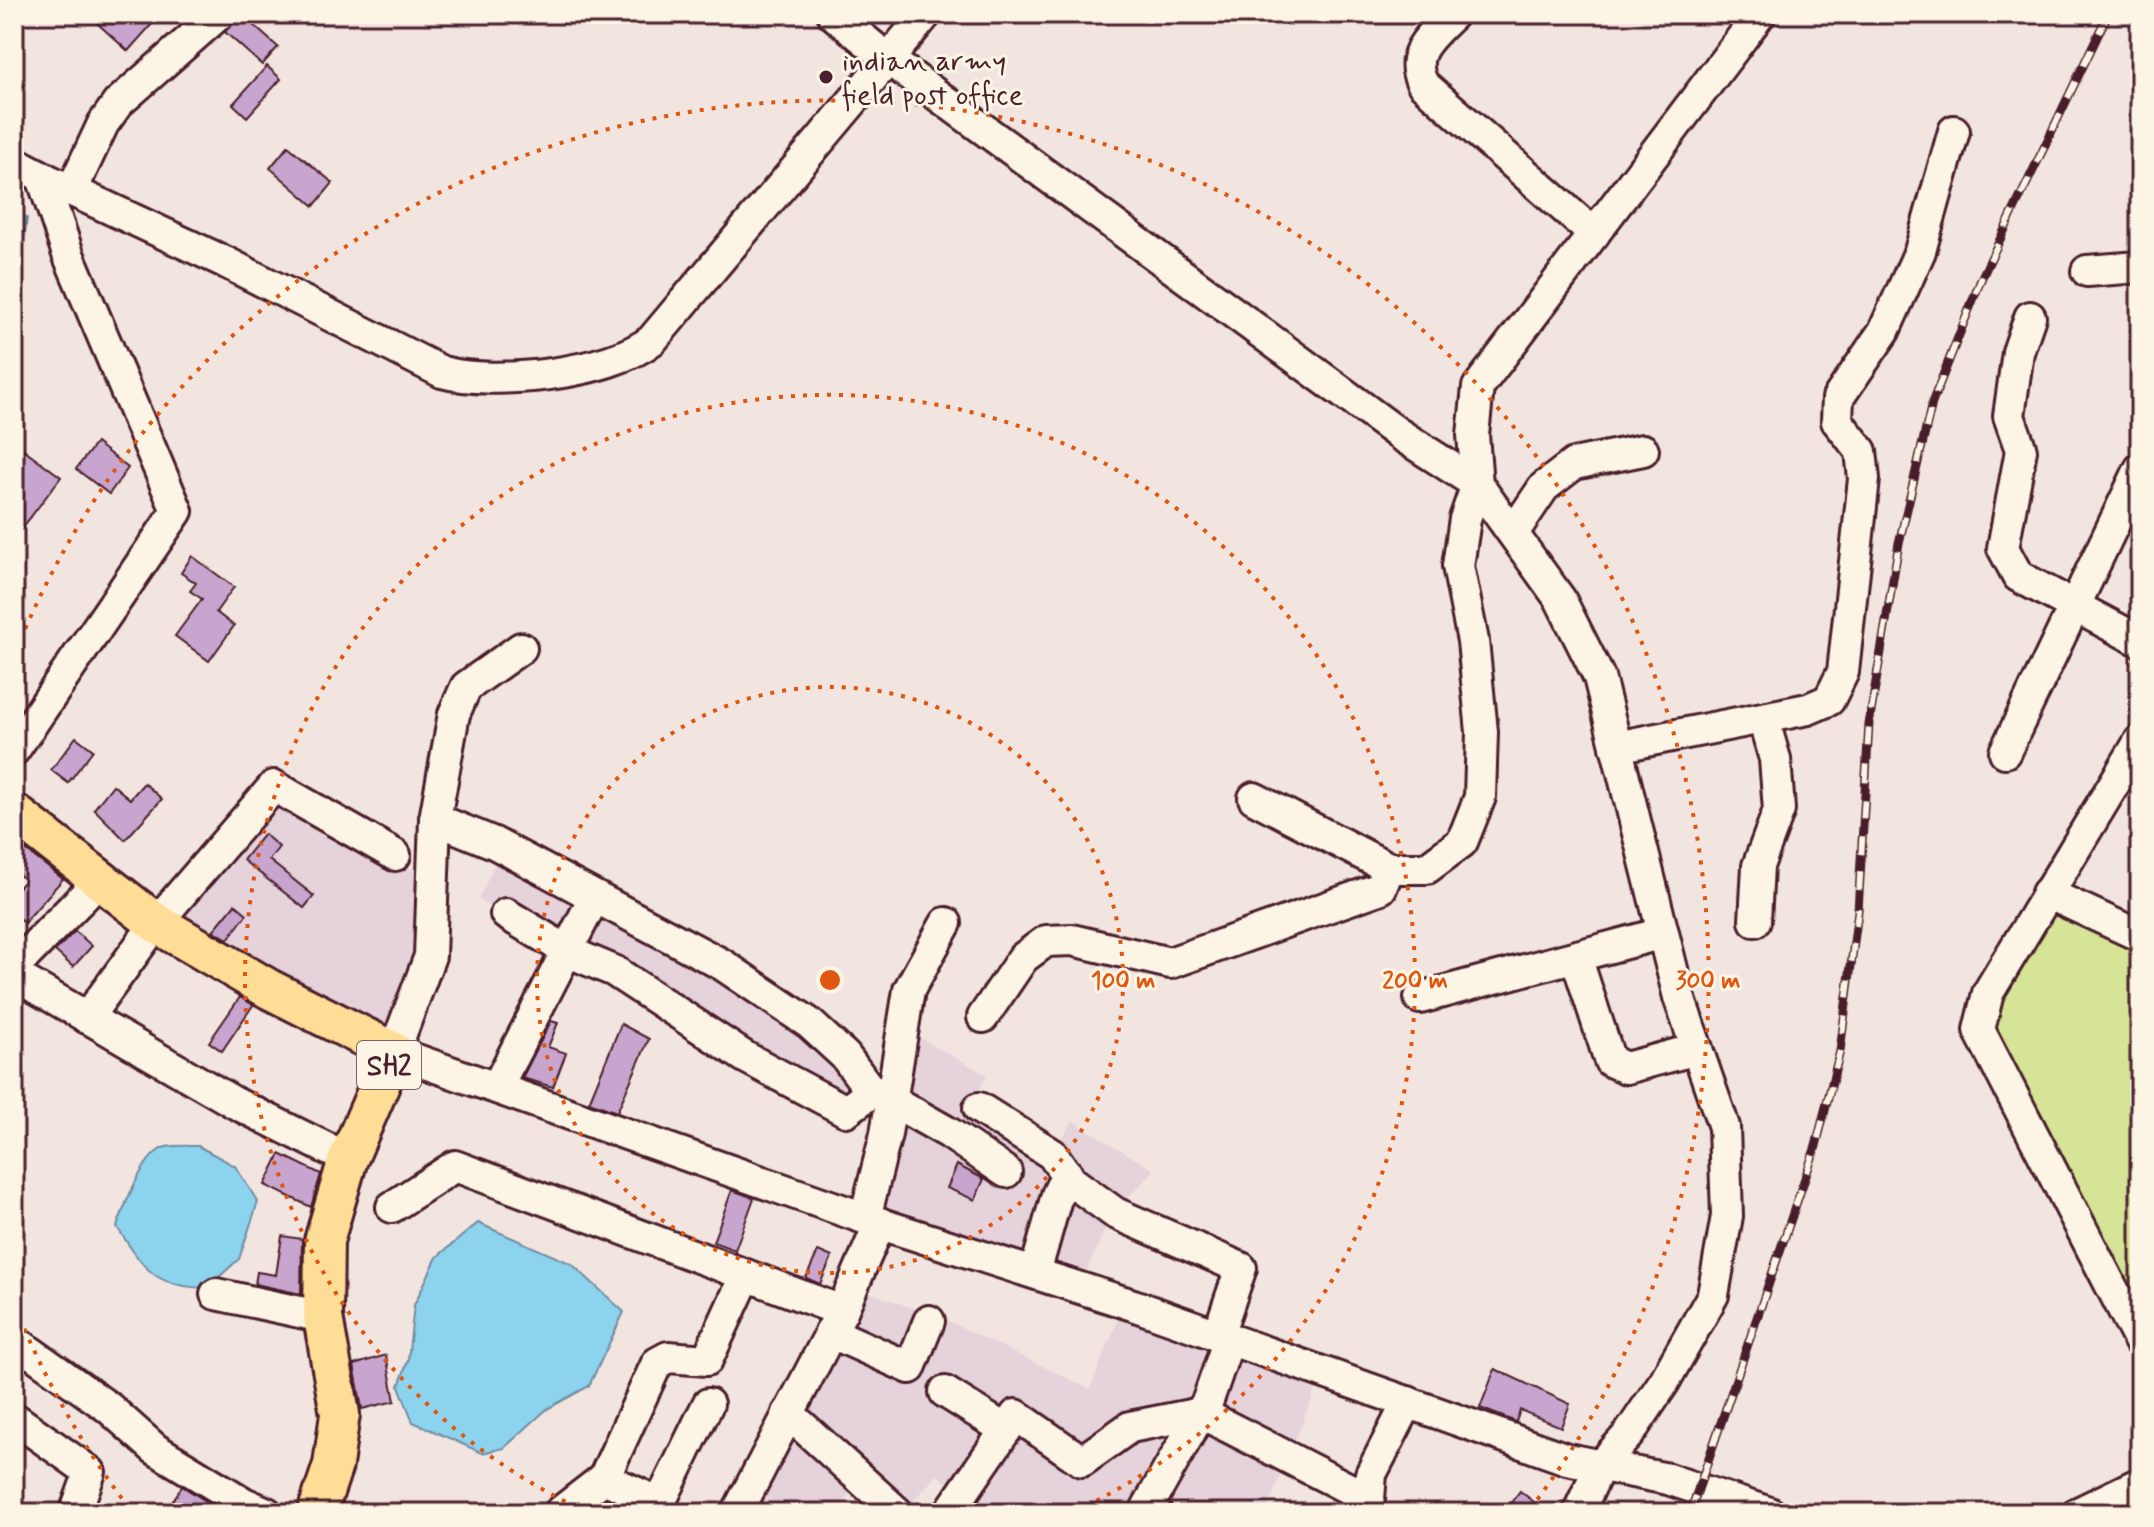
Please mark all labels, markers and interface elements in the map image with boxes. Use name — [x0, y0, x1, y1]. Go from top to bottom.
place label: indian army field post office — [842, 42, 1023, 115]
marker: indian army field post office — [817, 68, 835, 86]
centre of rings — [816, 966, 844, 994]
text: 100 m — [1091, 966, 1155, 997]
text: 200 m — [1382, 966, 1448, 997]
text: 300 m — [1676, 966, 1740, 997]
road number: SH2 — [357, 1041, 421, 1089]

